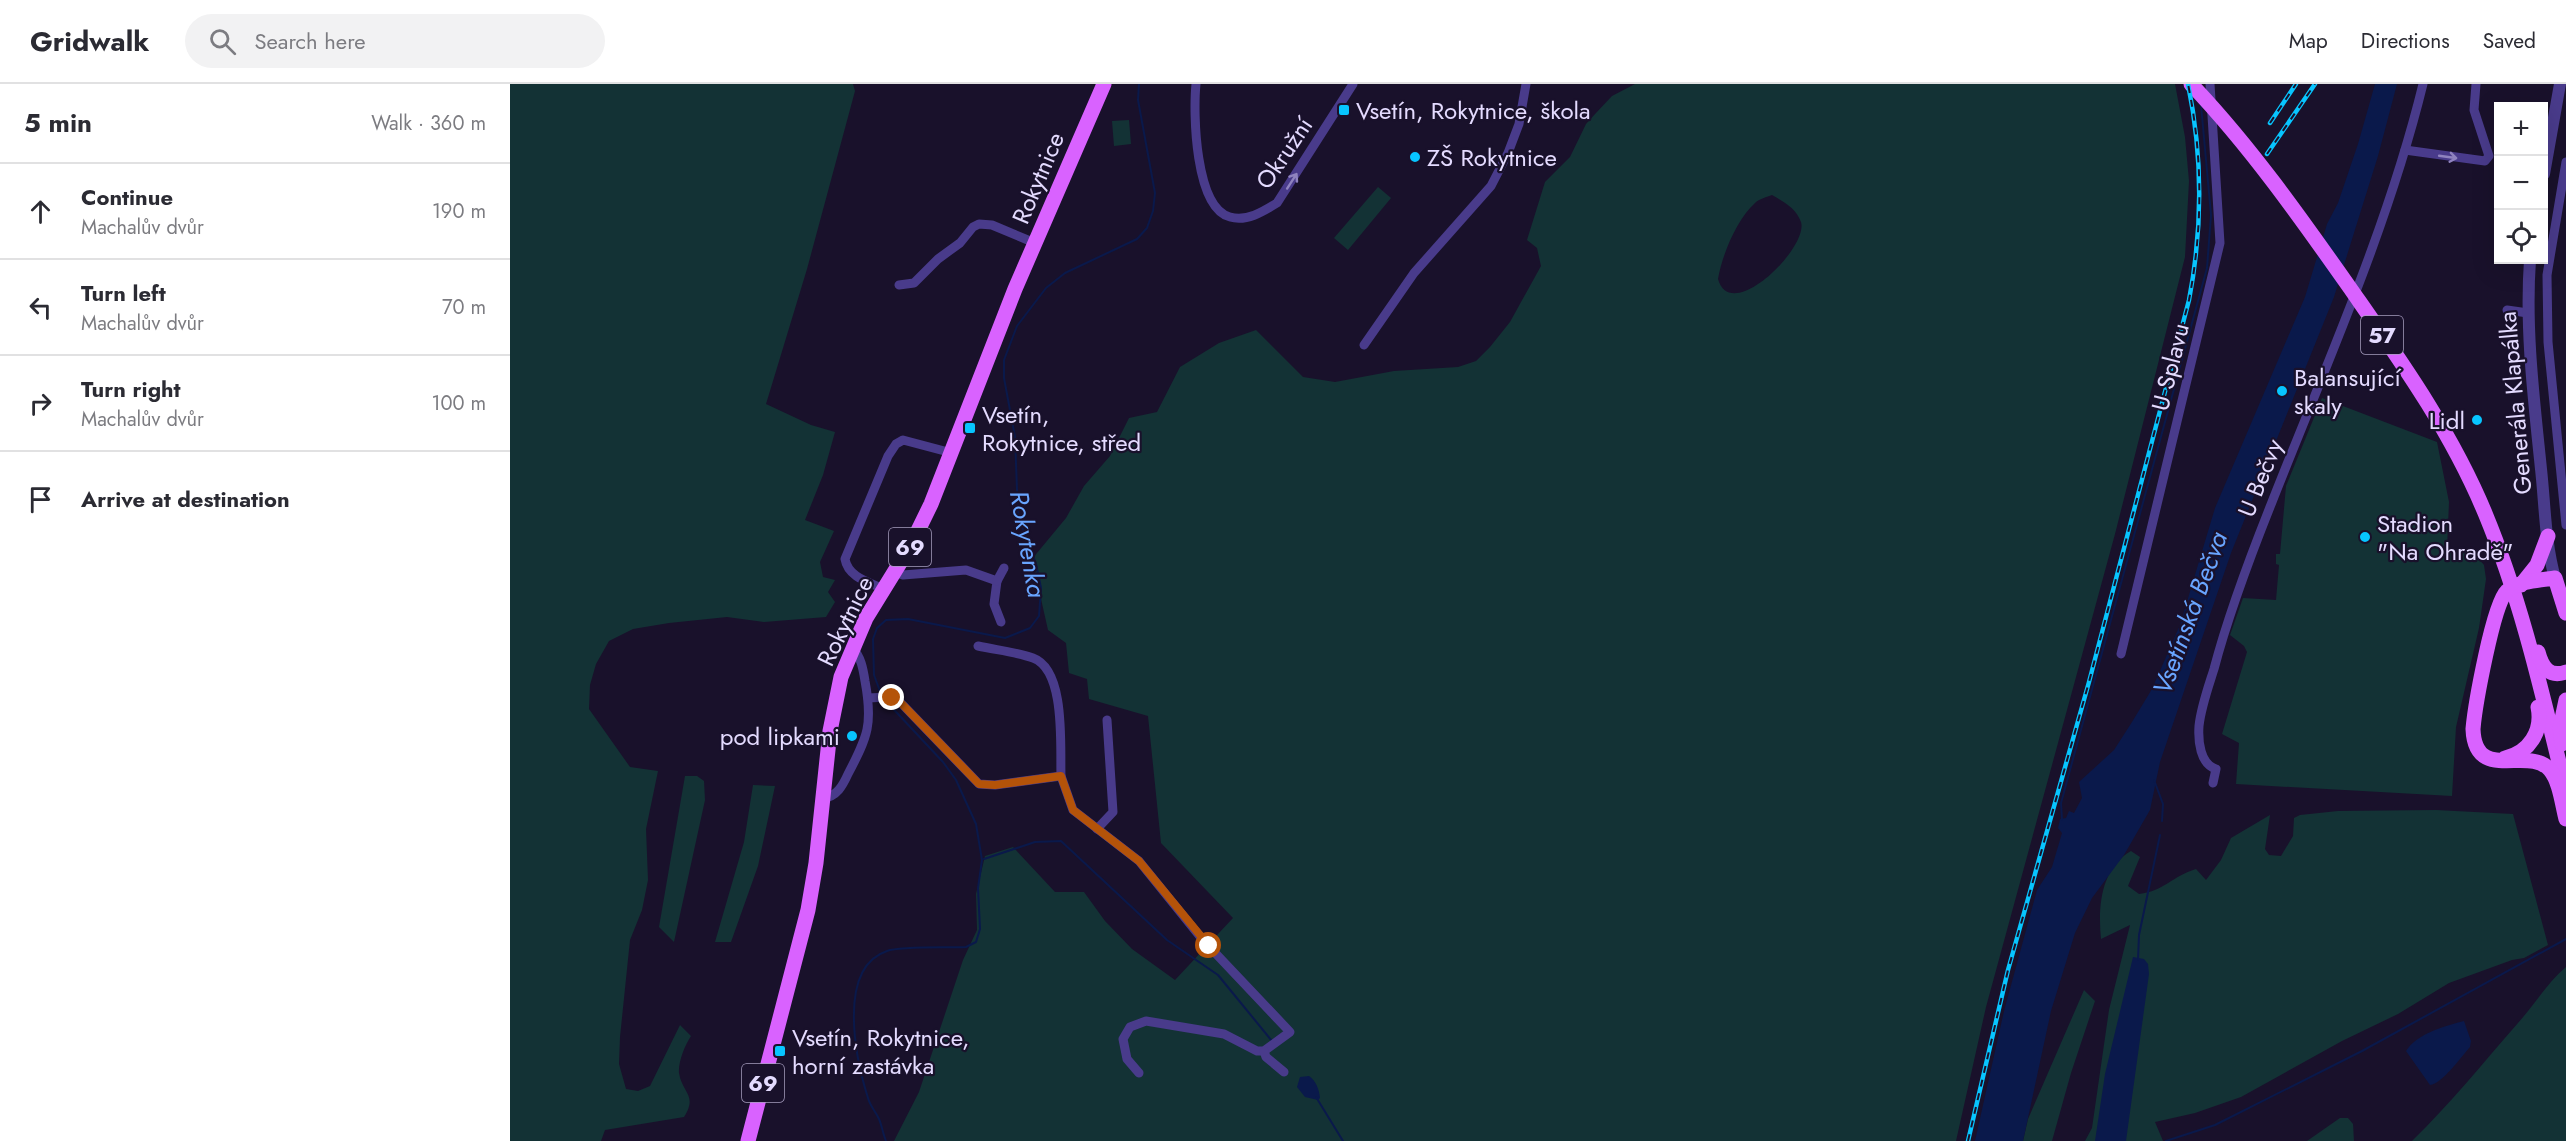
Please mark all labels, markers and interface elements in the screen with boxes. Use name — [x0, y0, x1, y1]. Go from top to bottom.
search box — [185, 14, 605, 68]
text: Gridwalk — [30, 21, 149, 62]
icon: search — [206, 25, 239, 58]
text: Search here — [254, 25, 366, 57]
text: Map — [2289, 26, 2328, 56]
text: Directions — [2361, 26, 2450, 56]
text: Saved — [2483, 26, 2536, 56]
place label: Vsetín, Rokytnice, škola — [1356, 93, 1591, 128]
map controls — [2494, 102, 2548, 264]
button: + — [2494, 102, 2548, 156]
marker: Vsetín, Rokytnice, škola — [1337, 103, 1351, 117]
text: 5 min — [24, 104, 92, 142]
text: Walk · 360 m — [371, 109, 486, 138]
street label: Okružní — [1247, 109, 1321, 196]
street label: Rokytnice — [1003, 127, 1073, 229]
place label: ZŠ Rokytnice — [1427, 140, 1557, 175]
marker: ZŠ Rokytnice — [1408, 150, 1422, 164]
one-way arrow — [2438, 151, 2458, 162]
button: − — [2494, 156, 2548, 210]
one-way arrow — [1286, 173, 1298, 190]
text: Continue — [81, 181, 173, 213]
icon: ahead — [24, 195, 57, 228]
text: 190 m — [432, 197, 486, 226]
button: locate — [2494, 210, 2548, 264]
text: Machalův dvůr — [81, 213, 204, 242]
text: Turn left — [81, 277, 166, 309]
icon: left — [24, 291, 57, 324]
text: 70 m — [442, 293, 486, 322]
text: Machalův dvůr — [81, 309, 204, 338]
street label: Generála Klapálka — [2490, 310, 2540, 496]
road number: 57 — [2361, 316, 2403, 354]
street label: U Splavu — [2142, 320, 2198, 414]
place label: Balansující skaly — [2294, 360, 2402, 423]
text: Turn right — [81, 373, 181, 405]
marker: Balansující skaly — [2275, 384, 2289, 398]
icon: right — [24, 387, 57, 420]
text: 100 m — [431, 389, 486, 418]
place label: Vsetín, Rokytnice, střed — [982, 397, 1141, 460]
place label: Lidl — [2429, 403, 2465, 438]
text: Machalův dvůr — [81, 405, 204, 434]
marker: Lidl — [2470, 413, 2484, 427]
marker: Vsetín, Rokytnice, střed — [963, 421, 977, 435]
street label: U Bečvy — [2229, 433, 2292, 522]
icon: arrive — [24, 483, 57, 516]
text: Arrive at destination — [81, 483, 290, 515]
water label: Rokytenka — [1000, 487, 1056, 601]
place label: Stadion "Na Ohradě" — [2377, 506, 2513, 569]
water label: Vsetínská Bečva — [2143, 526, 2237, 700]
road number: 69 — [889, 528, 931, 566]
marker: Stadion "Na Ohradě" — [2358, 530, 2372, 544]
street label: Rokytnice — [808, 570, 882, 672]
route end — [878, 684, 904, 710]
place label: pod lipkami — [720, 719, 840, 754]
marker: pod lipkami — [845, 729, 859, 743]
route start — [1195, 932, 1221, 958]
place label: Vsetín, Rokytnice, horní zastávka — [792, 1020, 969, 1083]
marker: Vsetín, Rokytnice, horní zastávka — [773, 1044, 787, 1058]
road number: 69 — [742, 1064, 784, 1102]

